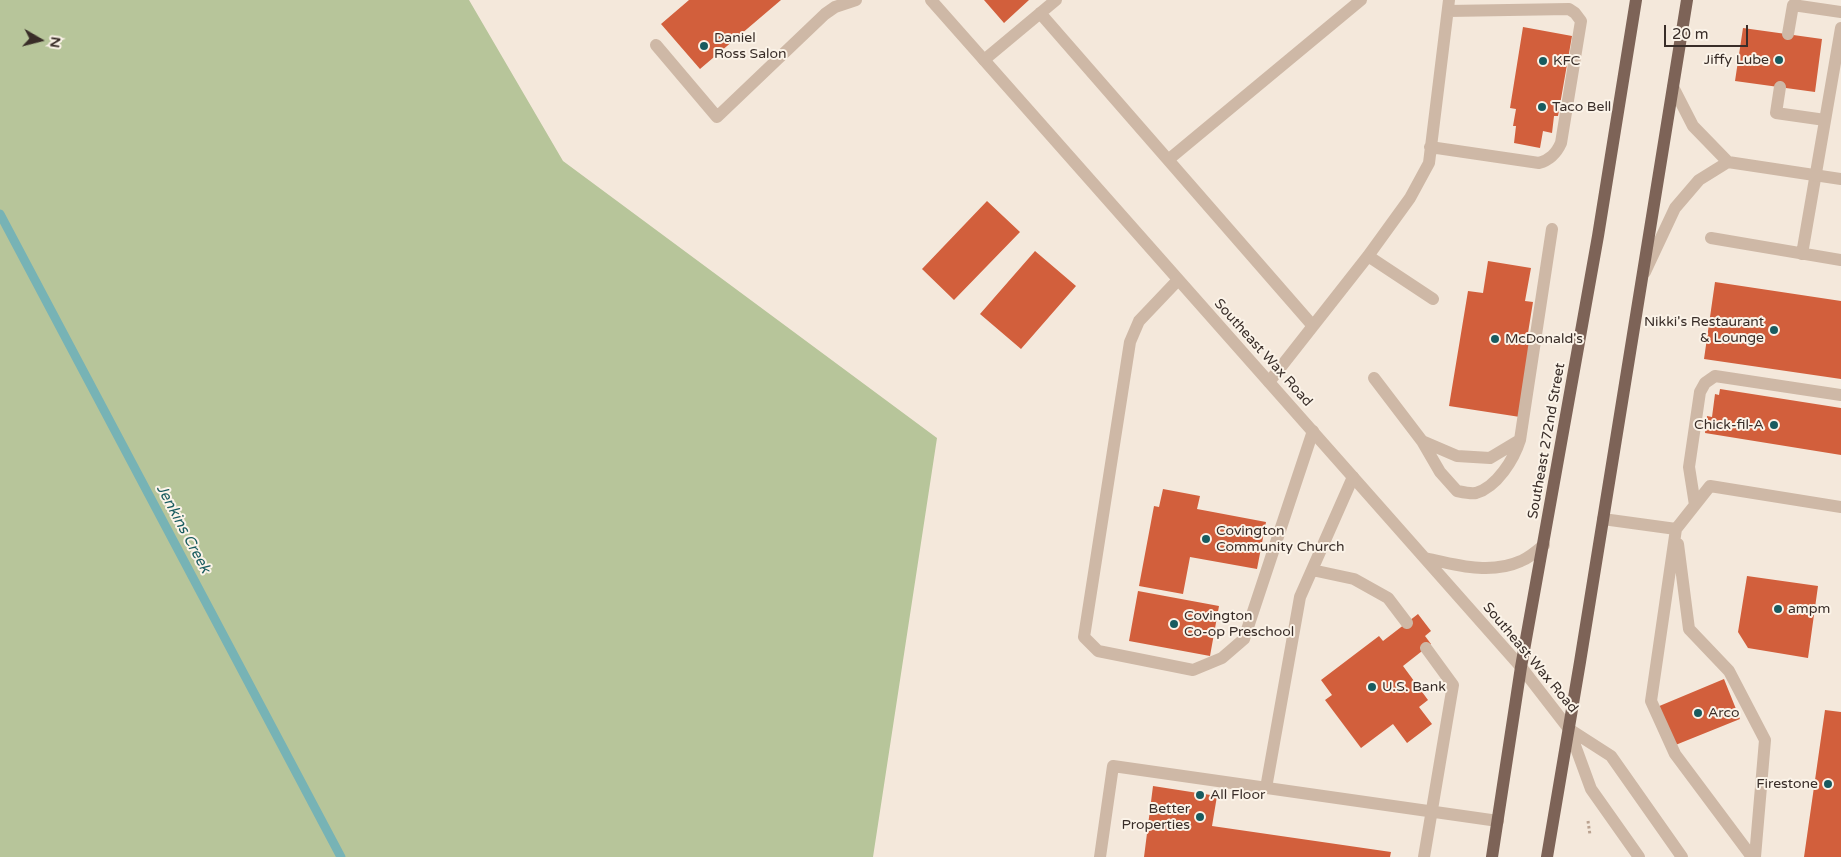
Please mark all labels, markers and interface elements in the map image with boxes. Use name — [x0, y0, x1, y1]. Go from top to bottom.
north arrow — [15, 15, 65, 65]
scale bar — [1666, 15, 1750, 47]
text: 20 m — [1672, 25, 1709, 43]
place label: Daniel Ross Salon — [714, 30, 787, 62]
text: N — [46, 35, 65, 49]
marker: Daniel Ross Salon — [698, 40, 710, 52]
place label: Jiffy Lube — [1704, 52, 1769, 68]
place label: KFC — [1553, 53, 1580, 69]
marker: Jiffy Lube — [1773, 54, 1785, 66]
marker: KFC — [1537, 55, 1549, 67]
place label: Taco Bell — [1552, 99, 1611, 115]
marker: Taco Bell — [1536, 101, 1548, 113]
street label: Southeast Wax Road — [1210, 296, 1316, 410]
place label: Nikki's Restaurant & Lounge — [1644, 314, 1764, 347]
marker: Nikki's Restaurant & Lounge — [1768, 324, 1780, 336]
place label: McDonald's — [1505, 331, 1583, 347]
marker: McDonald's — [1489, 333, 1501, 345]
street label: Southeast 272nd Street — [1525, 362, 1569, 520]
place label: Chick-fil-A — [1694, 417, 1764, 433]
marker: Chick-fil-A — [1768, 419, 1780, 431]
water label: Jenkins Creek — [152, 482, 214, 576]
place label: Covington Community Church — [1216, 523, 1345, 556]
marker: Covington Community Church — [1200, 533, 1212, 545]
street label: Southeast Wax Road — [1479, 599, 1581, 717]
place label: ampm — [1788, 601, 1830, 617]
marker: ampm — [1772, 603, 1784, 615]
place label: Covington Co-op Preschool — [1184, 608, 1294, 640]
marker: Covington Co-op Preschool — [1168, 618, 1180, 630]
place label: U.S. Bank — [1382, 679, 1446, 695]
marker: U.S. Bank — [1366, 681, 1378, 693]
place label: Arco — [1708, 705, 1739, 721]
marker: Arco — [1692, 707, 1704, 719]
place label: Firestone — [1756, 776, 1818, 792]
marker: Firestone — [1822, 778, 1834, 790]
place label: All Floor — [1210, 787, 1265, 803]
marker: All Floor — [1194, 789, 1206, 801]
place label: Better Properties — [1121, 801, 1190, 834]
marker: Better Properties — [1194, 811, 1206, 823]

